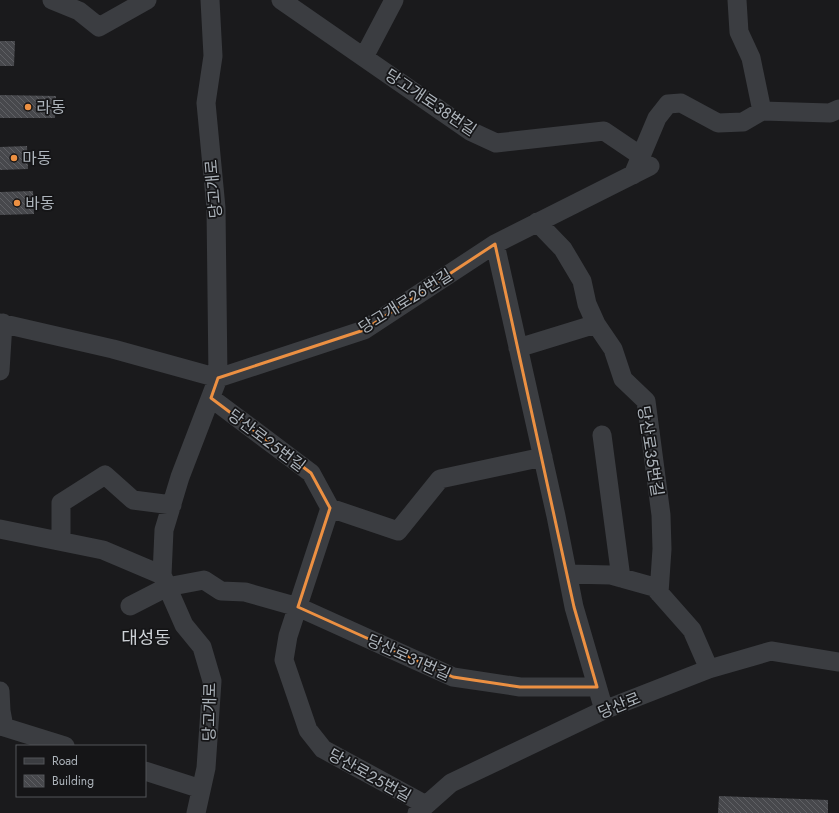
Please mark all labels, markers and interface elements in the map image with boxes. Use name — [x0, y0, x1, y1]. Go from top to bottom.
street label: 당고개로38번길 — [380, 63, 481, 142]
place label: 라동 — [36, 96, 66, 119]
marker: 라동 — [23, 102, 33, 112]
place label: 마동 — [22, 147, 52, 170]
marker: 마동 — [9, 153, 19, 163]
street label: 당고개로 — [199, 158, 228, 219]
place label: 바동 — [25, 192, 55, 215]
marker: 바동 — [12, 198, 22, 208]
street label: 당고개로26번길 — [354, 263, 457, 339]
street label: 당산로25번길 — [223, 404, 310, 477]
street label: 당산로35번길 — [632, 404, 669, 498]
district label: 대성동 — [121, 625, 171, 651]
street label: 당산로31번길 — [363, 629, 454, 686]
street label: 당고개로 — [197, 682, 222, 742]
street label: 당산로 — [594, 686, 644, 724]
street label: 당산로25번길 — [324, 743, 415, 808]
legend — [16, 745, 146, 797]
text: Road — [52, 752, 78, 770]
text: Building — [52, 772, 94, 790]

